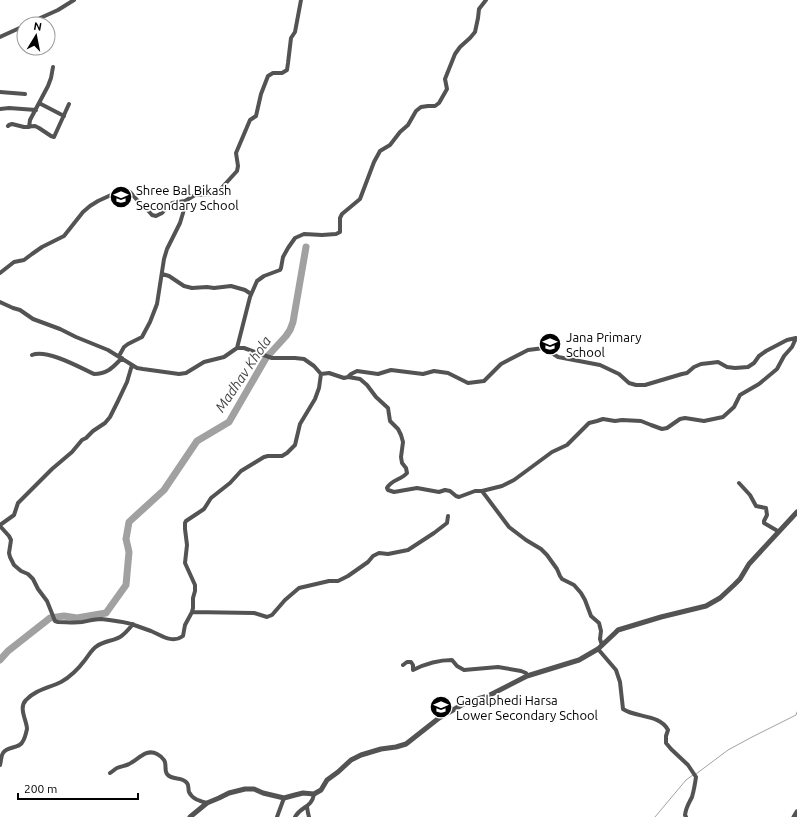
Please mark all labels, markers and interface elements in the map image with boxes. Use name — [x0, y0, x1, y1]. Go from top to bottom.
north arrow — [16, 16, 56, 56]
text: N — [33, 20, 43, 33]
place label: Shree Bal Bikash Secondary School — [136, 183, 239, 212]
school or university icon: Shree Bal Bikash Secondary School — [108, 184, 134, 210]
place label: Jana Primary School — [566, 330, 641, 359]
school or university icon: Jana Primary School — [537, 331, 563, 357]
water label: Madhav Khola — [212, 333, 274, 415]
place label: Gagalphedi Harsa Lower Secondary School — [456, 693, 599, 722]
school or university icon: Gagalphedi Harsa Lower Secondary School — [428, 694, 454, 720]
scale bar — [18, 775, 138, 801]
text: 200 m — [24, 782, 57, 795]

